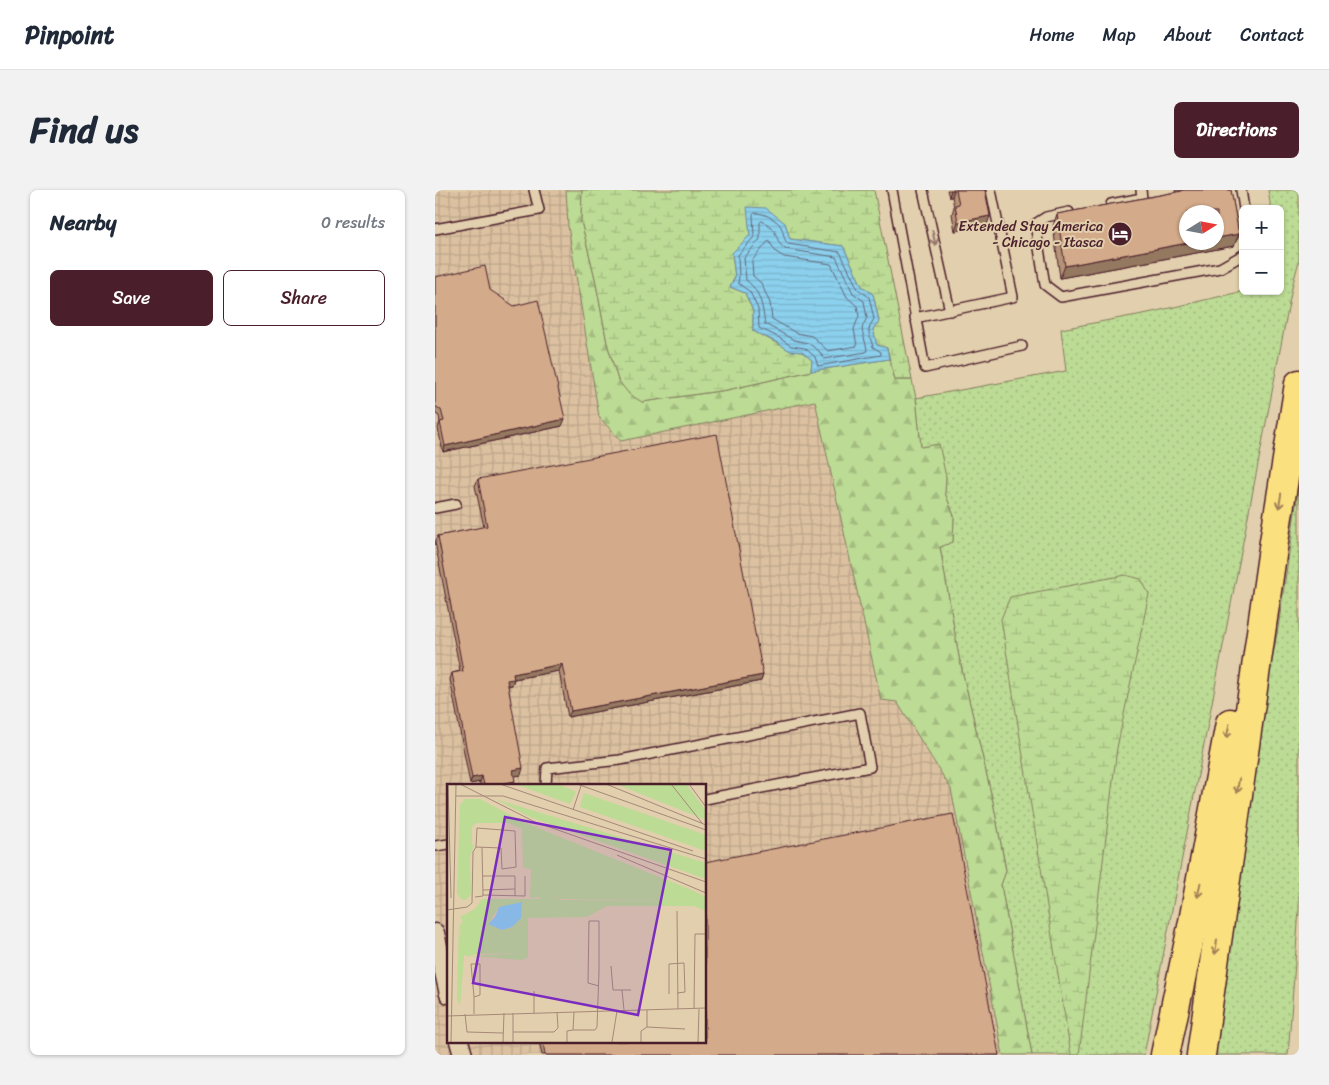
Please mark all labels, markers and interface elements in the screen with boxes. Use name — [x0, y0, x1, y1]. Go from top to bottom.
text: Pinpoint — [25, 14, 114, 56]
text: Home — [1030, 19, 1075, 51]
text: Map — [1103, 19, 1136, 51]
text: About — [1164, 19, 1212, 51]
text: Contact — [1240, 19, 1304, 51]
text: Find us — [30, 99, 138, 161]
button: Directions — [1174, 102, 1299, 158]
text: Nearby — [50, 204, 116, 242]
north arrow — [1179, 205, 1224, 250]
map controls — [1239, 205, 1284, 295]
button: + — [1239, 205, 1284, 250]
text: 0 results — [321, 208, 385, 237]
place label: Extended Stay America - Chicago - Itasca — [958, 214, 1104, 255]
hotel icon: Extended Stay America - Chicago - Itasca — [1107, 221, 1133, 247]
one-way arrow — [929, 229, 939, 245]
button: − — [1239, 250, 1284, 295]
button: Save — [50, 270, 213, 326]
button: Share — [223, 270, 385, 326]
one-way arrow — [1275, 493, 1285, 509]
one-way arrow — [1223, 722, 1233, 738]
one-way arrow — [1233, 778, 1243, 794]
inset map — [447, 784, 706, 1042]
one-way arrow — [1193, 882, 1203, 898]
one-way arrow — [1211, 939, 1221, 955]

